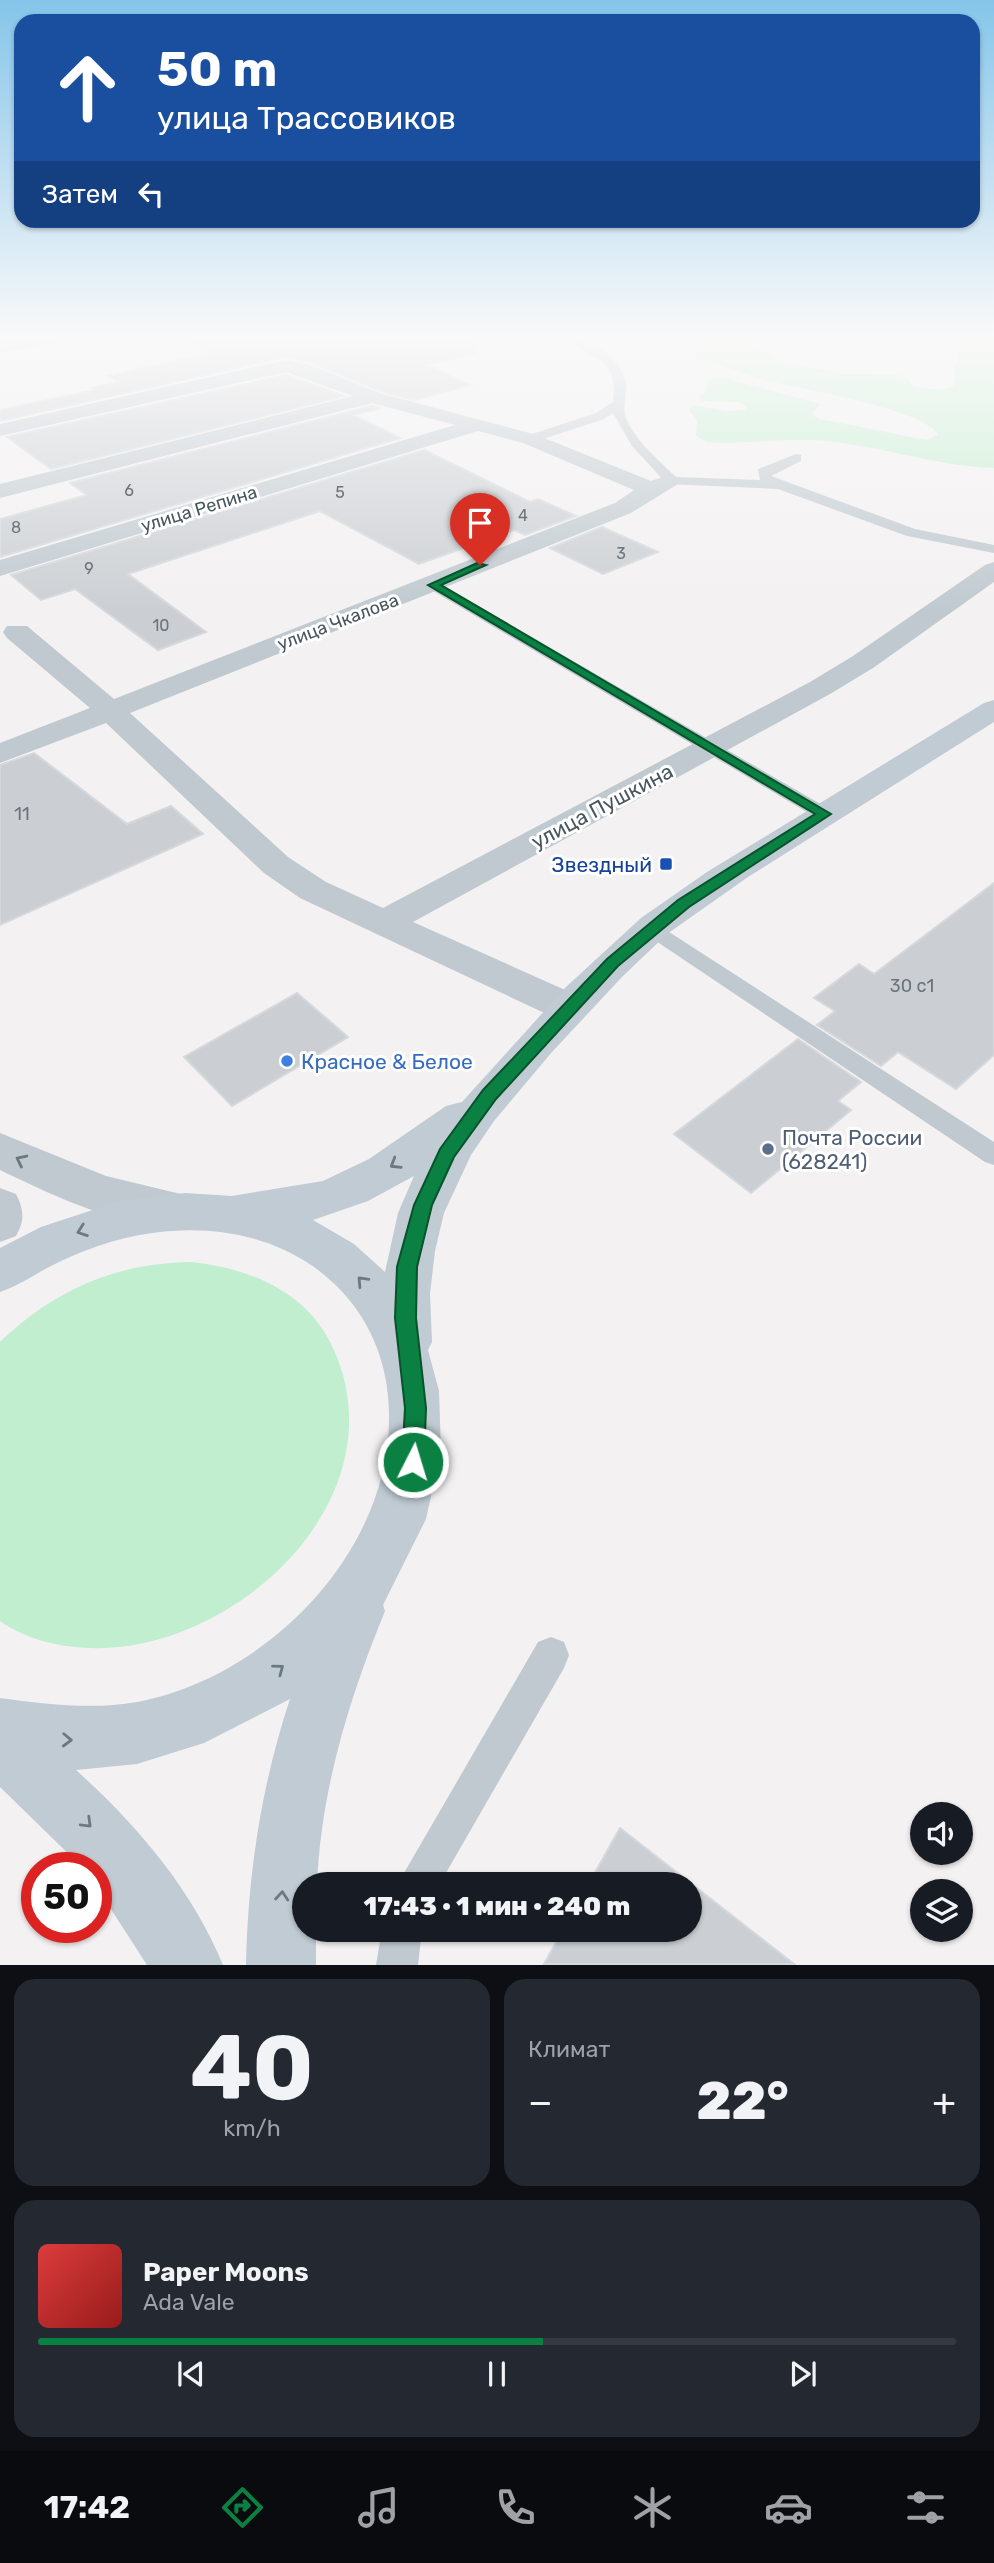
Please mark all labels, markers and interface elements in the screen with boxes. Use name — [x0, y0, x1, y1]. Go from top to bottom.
text: 50 m — [157, 40, 277, 98]
icon: ahead — [42, 42, 133, 133]
text: улица Трассовиков — [157, 99, 456, 137]
icon: left — [132, 175, 170, 213]
text: Затем — [42, 179, 118, 210]
house number: 6 — [124, 481, 134, 500]
street label: улица Репина — [138, 481, 260, 537]
house number: 5 — [335, 483, 345, 502]
pin — [450, 493, 510, 565]
icon: arrive — [461, 504, 499, 542]
house number: 4 — [518, 506, 528, 525]
house number: 8 — [11, 518, 21, 537]
house number: 3 — [616, 544, 626, 563]
house number: 9 — [84, 559, 94, 578]
street label: улица Чкалова — [274, 589, 402, 655]
house number: 10 — [152, 616, 170, 635]
street label: улица Пушкина — [527, 758, 677, 854]
house number: 11 — [14, 803, 30, 825]
place label: Звездный — [552, 852, 652, 877]
marker: Звездный — [658, 856, 674, 872]
house number: 30 с1 — [890, 975, 934, 997]
place label: Красное & Белое — [301, 1049, 473, 1074]
marker: Красное & Белое — [279, 1053, 295, 1069]
place label: Почта России (628241) — [782, 1125, 922, 1174]
marker: Почта России (628241) — [760, 1141, 776, 1157]
one-way arrow — [16, 1154, 28, 1168]
one-way arrow — [390, 1155, 403, 1168]
one-way arrow — [77, 1223, 89, 1237]
one-way arrow — [358, 1276, 370, 1289]
position arrow — [376, 1425, 450, 1499]
one-way arrow — [271, 1665, 284, 1677]
one-way arrow — [62, 1732, 73, 1747]
map controls — [910, 1802, 973, 1942]
button: sound — [910, 1802, 973, 1865]
one-way arrow — [78, 1814, 91, 1827]
speed limit sign: 50 — [21, 1852, 112, 1943]
button: layers — [910, 1879, 973, 1942]
one-way arrow — [274, 1891, 289, 1902]
text: 17:43 · 1 мин · 240 m — [364, 1891, 630, 1922]
text: 40 — [190, 2014, 314, 2122]
text: Климат — [528, 2035, 610, 2063]
text: 22° — [696, 2070, 789, 2132]
text: − — [528, 2079, 553, 2125]
text: + — [932, 2079, 956, 2125]
text: km/h — [223, 2114, 281, 2142]
text: Paper Moons — [143, 2257, 309, 2288]
text: Ada Vale — [143, 2288, 235, 2316]
icon: previous — [172, 2355, 210, 2393]
icon: pause — [478, 2355, 516, 2393]
icon: next — [784, 2355, 822, 2393]
icon: directions — [218, 2483, 267, 2532]
icon: music — [354, 2483, 403, 2532]
icon: phone — [491, 2483, 540, 2532]
icon: climate — [628, 2483, 677, 2532]
icon: car — [764, 2483, 813, 2532]
icon: filters — [901, 2483, 950, 2532]
text: 17:42 — [44, 2488, 130, 2526]

